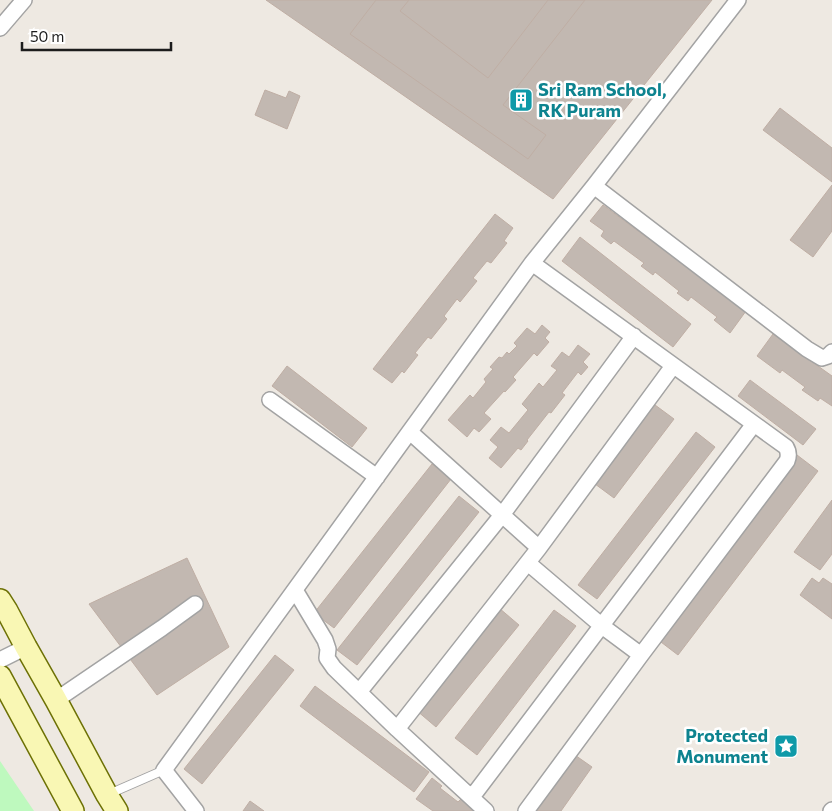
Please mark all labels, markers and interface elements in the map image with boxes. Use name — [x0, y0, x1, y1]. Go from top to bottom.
scale bar — [22, 20, 171, 52]
text: 50 m — [30, 27, 64, 45]
place label: Sri Ram School, RK Puram — [538, 78, 667, 121]
building icon: Sri Ram School, RK Puram — [508, 87, 534, 113]
place label: Protected Monument — [676, 724, 768, 767]
place icon: Protected Monument — [773, 733, 799, 759]

